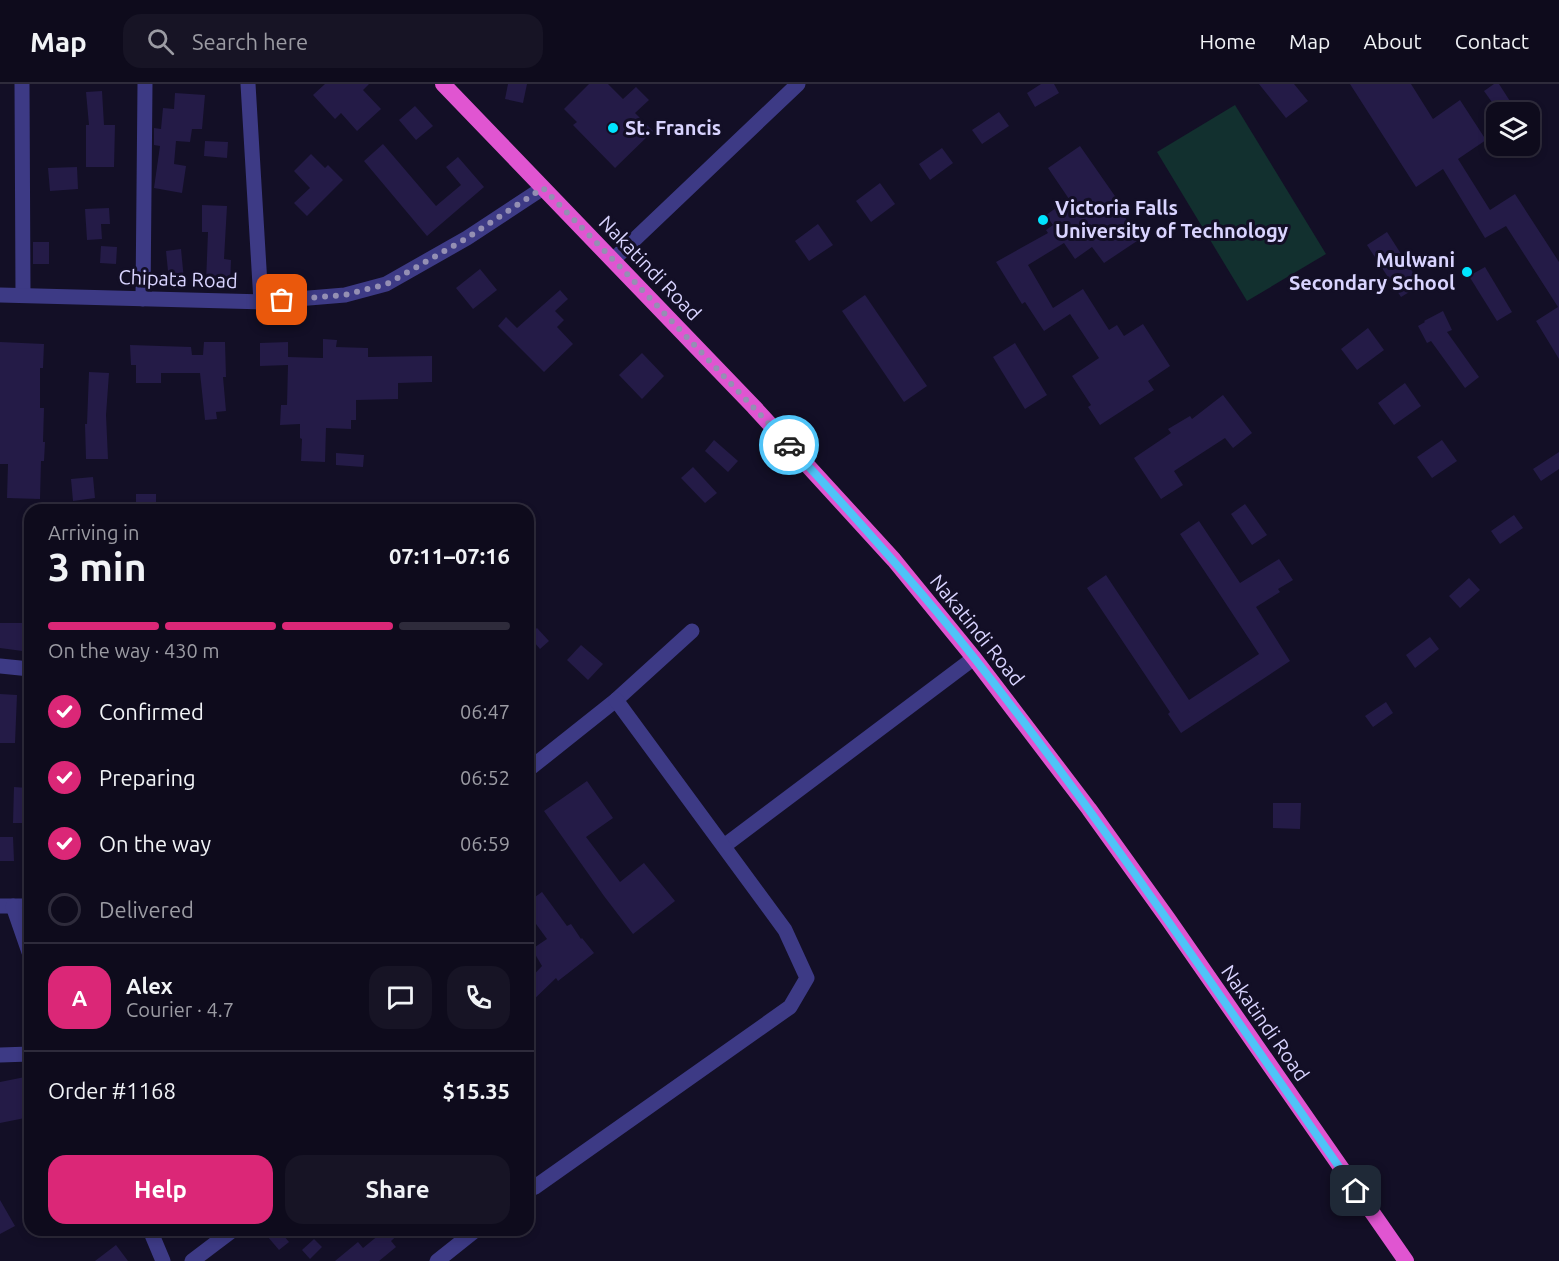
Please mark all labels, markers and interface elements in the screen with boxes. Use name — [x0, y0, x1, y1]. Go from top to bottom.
search box — [123, 14, 543, 68]
icon: search — [144, 25, 177, 58]
text: Map — [30, 26, 87, 57]
text: Search here — [192, 29, 308, 54]
text: Home — [1199, 29, 1256, 53]
text: Map — [1289, 29, 1330, 53]
text: About — [1363, 29, 1422, 53]
text: Contact — [1455, 29, 1529, 53]
map controls — [1486, 102, 1540, 156]
button: layers — [1486, 102, 1540, 156]
place label: St. Francis — [625, 116, 721, 139]
marker: St. Francis — [606, 121, 620, 135]
place label: Victoria Falls University of Technology — [1055, 196, 1288, 242]
street label: Nakatindi Road — [595, 211, 706, 325]
marker: Victoria Falls University of Technology — [1036, 213, 1050, 227]
place label: Mulwani Secondary School — [1289, 248, 1455, 294]
street label: Chipata Road — [118, 265, 238, 292]
marker: Mulwani Secondary School — [1460, 265, 1474, 279]
pin — [256, 274, 307, 325]
icon: bag — [265, 283, 298, 316]
courier — [759, 415, 819, 475]
icon: car — [773, 429, 806, 462]
text: Arriving in — [48, 521, 139, 544]
text: 07:11–07:16 — [389, 543, 510, 568]
text: 3 min — [48, 545, 147, 588]
street label: Nakatindi Road — [926, 569, 1029, 690]
text: On the way · 430 m — [48, 639, 220, 662]
icon: check — [48, 695, 81, 728]
text: Confirmed — [99, 699, 204, 724]
text: 06:47 — [460, 700, 510, 723]
icon: check — [48, 761, 81, 794]
text: Preparing — [99, 765, 196, 790]
text: 06:52 — [460, 766, 510, 789]
icon: check — [48, 827, 81, 860]
text: On the way — [99, 831, 211, 856]
text: 06:59 — [460, 832, 510, 855]
text: Delivered — [99, 897, 194, 922]
street label: Nakatindi Road — [1217, 960, 1314, 1085]
button: chat — [369, 966, 432, 1029]
button: phone — [447, 966, 510, 1029]
text: Alex — [126, 973, 173, 998]
text: A — [72, 985, 87, 1010]
text: Courier · 4.7 — [126, 998, 234, 1021]
text: Order #1168 — [48, 1078, 176, 1103]
text: $15.35 — [443, 1078, 510, 1103]
button: Help — [48, 1155, 273, 1224]
button: Share — [285, 1155, 510, 1224]
pin — [1330, 1165, 1381, 1216]
icon: home — [1339, 1174, 1372, 1207]

